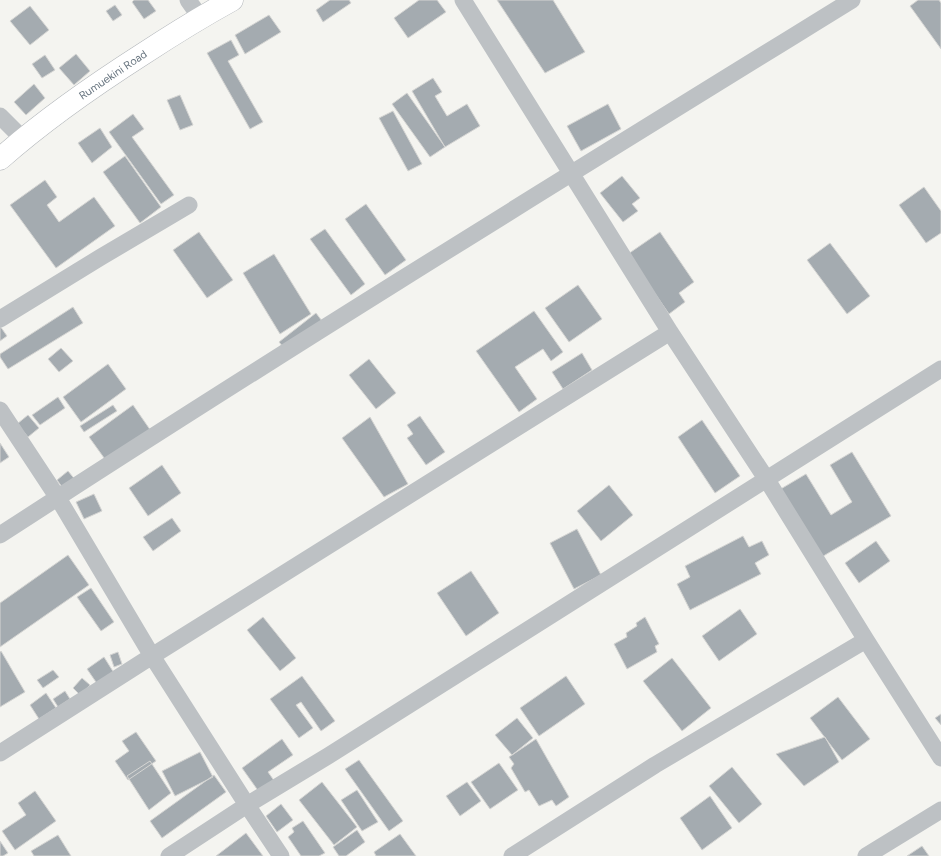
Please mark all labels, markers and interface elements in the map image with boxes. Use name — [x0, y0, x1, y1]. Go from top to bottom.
street label: Rumuekini Road — [77, 47, 149, 103]

